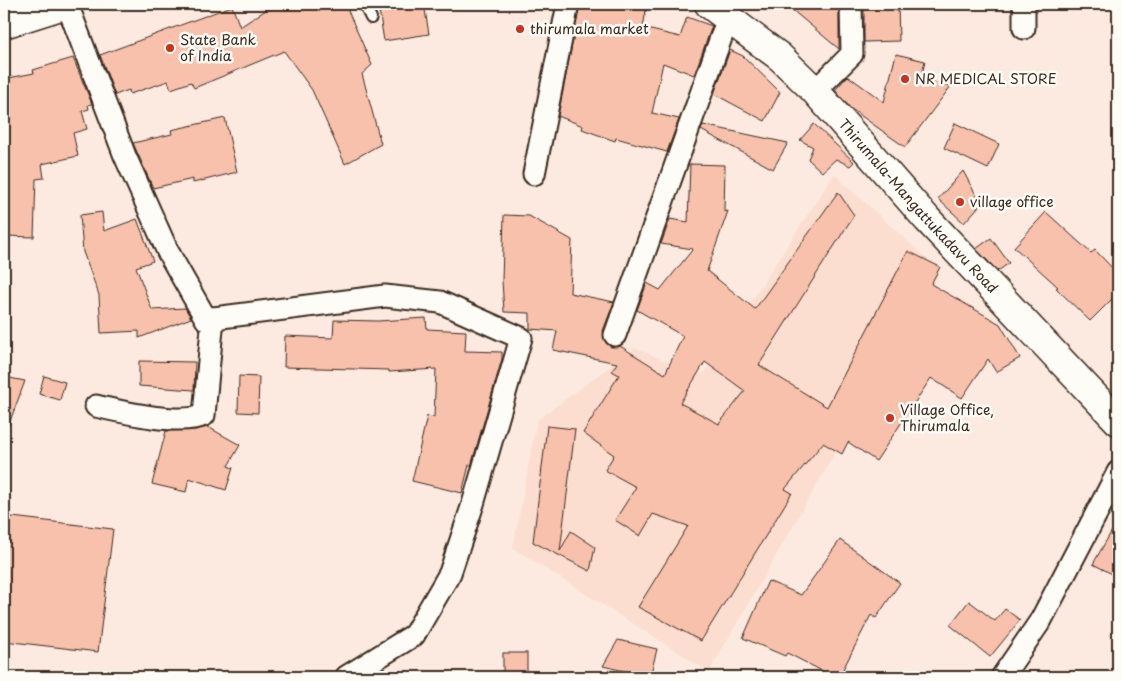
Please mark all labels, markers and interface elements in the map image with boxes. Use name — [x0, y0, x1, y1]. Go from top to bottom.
place label: thirumala market — [530, 18, 649, 39]
marker: thirumala market — [514, 23, 526, 35]
place label: State Bank of India — [180, 29, 257, 66]
marker: State Bank of India — [164, 42, 176, 54]
place label: NR MEDICAL STORE — [915, 68, 1057, 89]
marker: NR MEDICAL STORE — [899, 73, 911, 85]
street label: Thirumala-Mangattukadavu Road — [834, 114, 1003, 298]
place label: village office — [970, 191, 1054, 212]
marker: village office — [954, 196, 966, 208]
place label: Village Office, Thirumala — [900, 399, 994, 436]
marker: Village Office, Thirumala — [884, 412, 896, 424]

